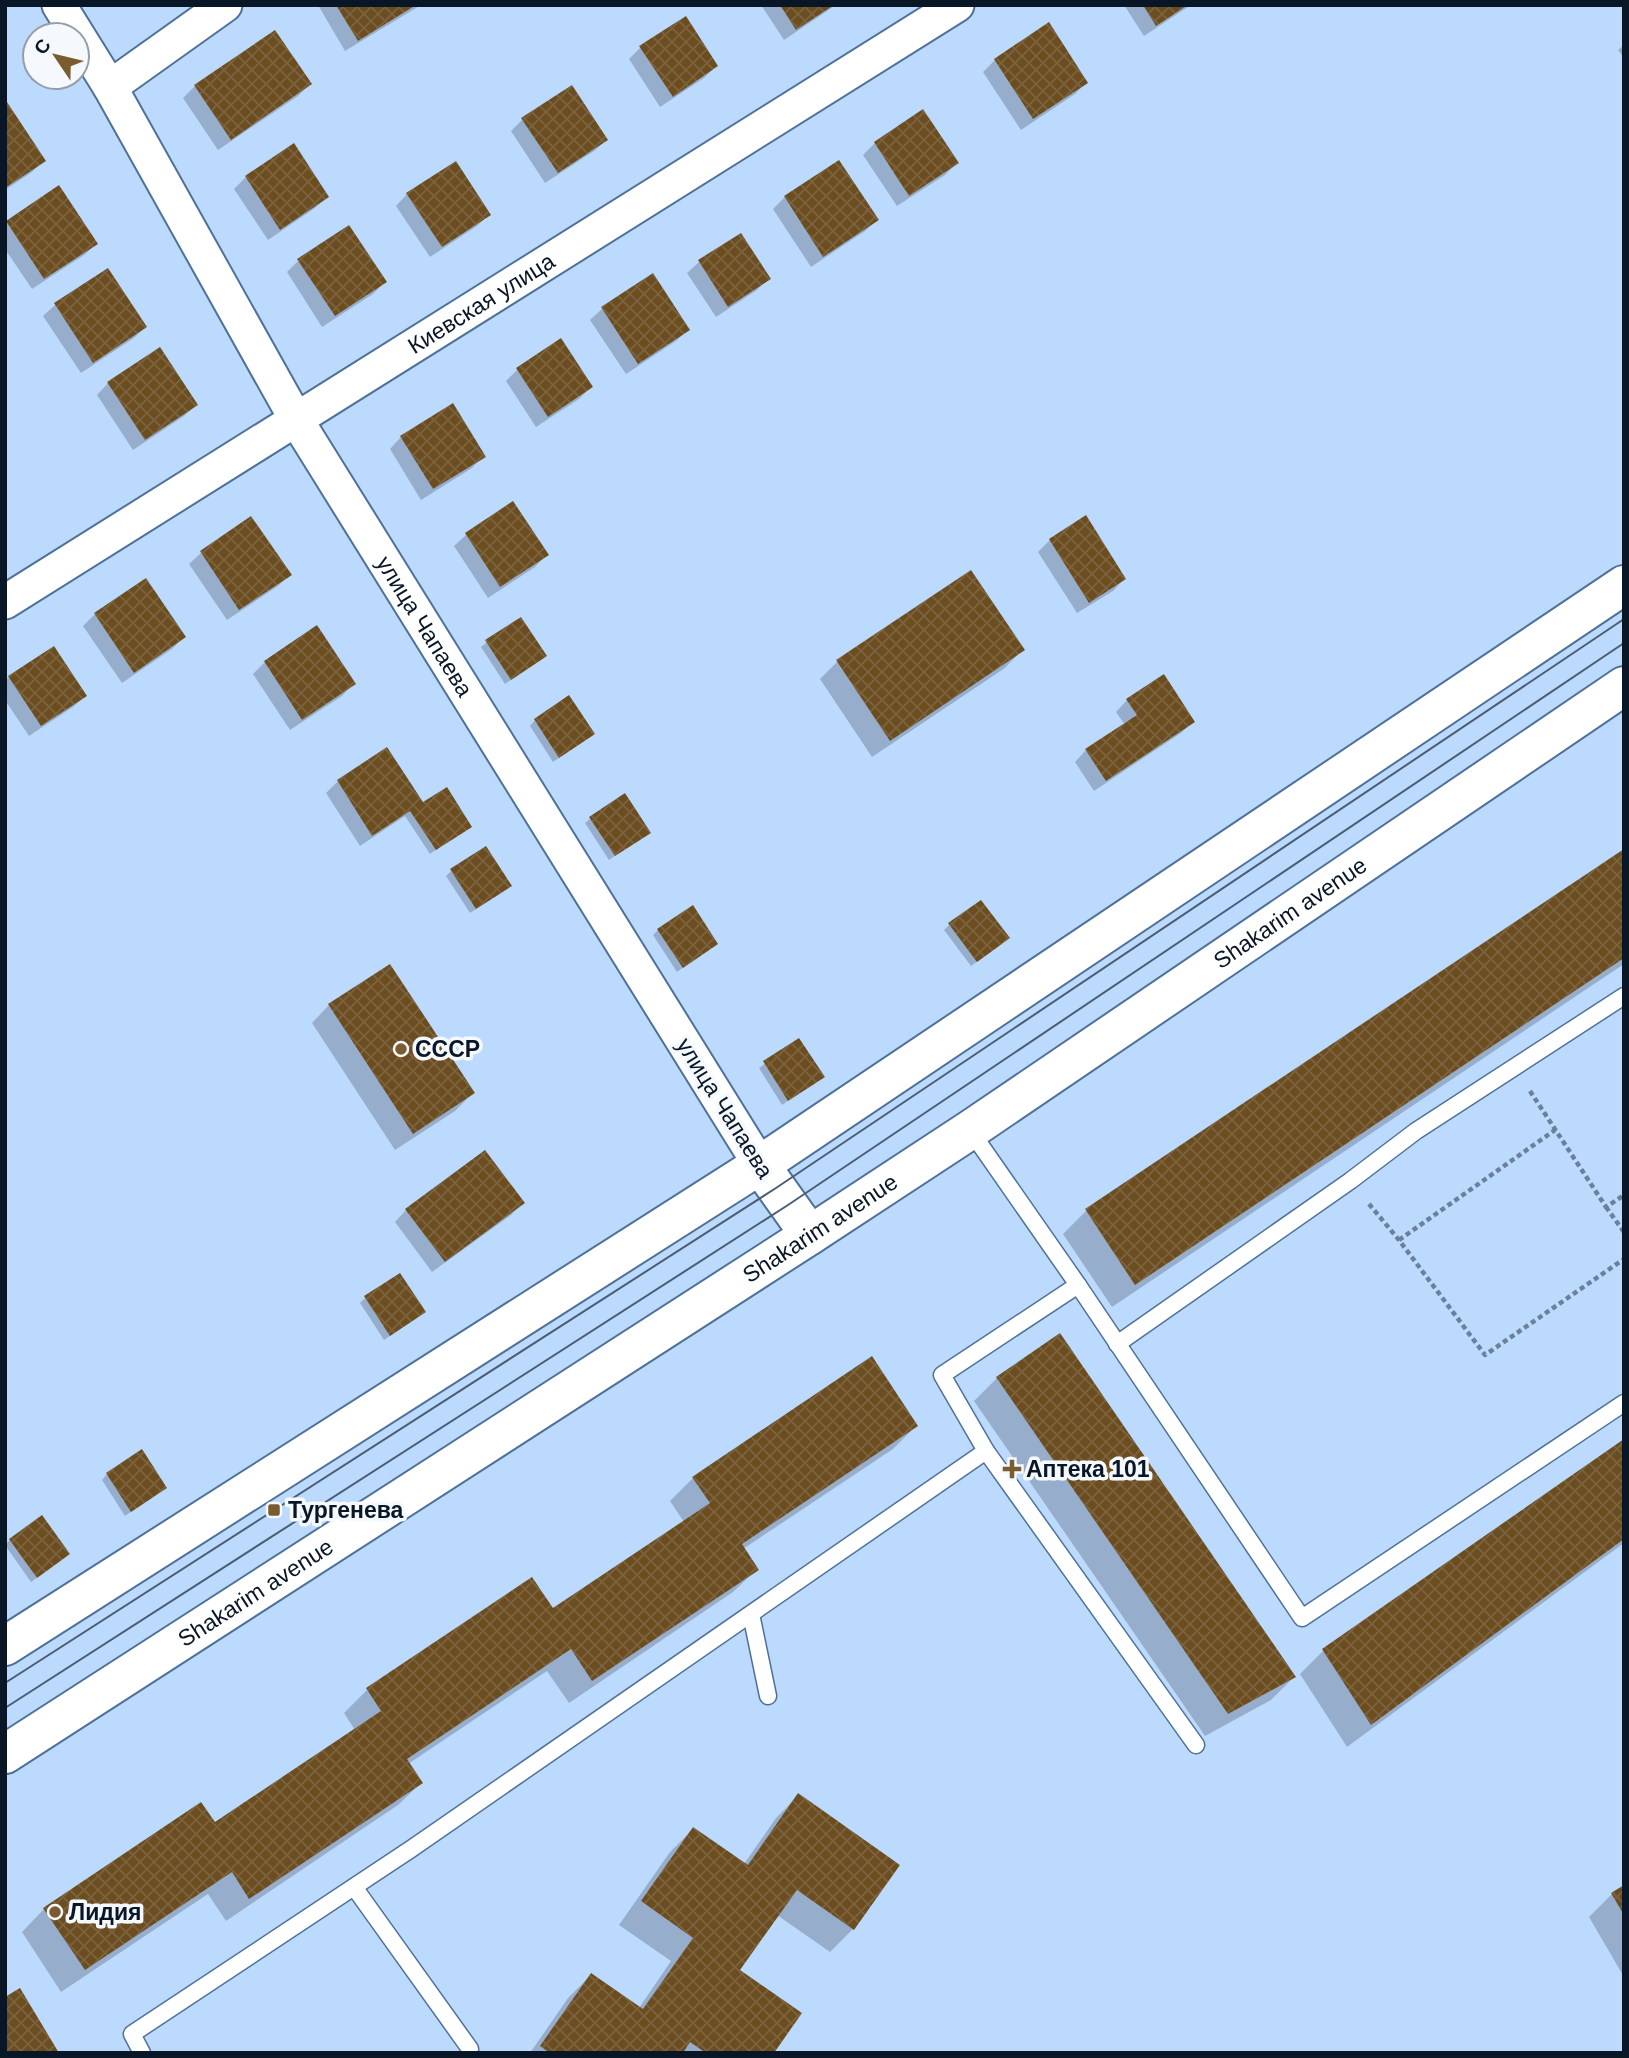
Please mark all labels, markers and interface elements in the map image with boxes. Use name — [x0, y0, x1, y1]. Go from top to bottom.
north arrow — [21, 21, 91, 91]
text: С — [30, 35, 55, 58]
street label: Киевская улица — [403, 248, 559, 359]
street label: улица Чапаева — [371, 551, 478, 701]
street label: Shakarim avenue — [1209, 852, 1371, 974]
street label: улица Чапаева — [671, 1033, 779, 1183]
place label: СССР — [415, 1036, 480, 1062]
marker: СССР — [393, 1041, 409, 1057]
street label: Shakarim avenue — [738, 1168, 902, 1288]
place label: Аптека 101 — [1026, 1456, 1150, 1482]
marker: Аптека 101 — [1004, 1461, 1020, 1477]
place label: Тургенева — [288, 1497, 404, 1523]
marker: Тургенева — [266, 1502, 282, 1518]
street label: Shakarim avenue — [173, 1533, 338, 1652]
place label: Лидия — [69, 1899, 141, 1925]
marker: Лидия — [47, 1904, 63, 1920]

